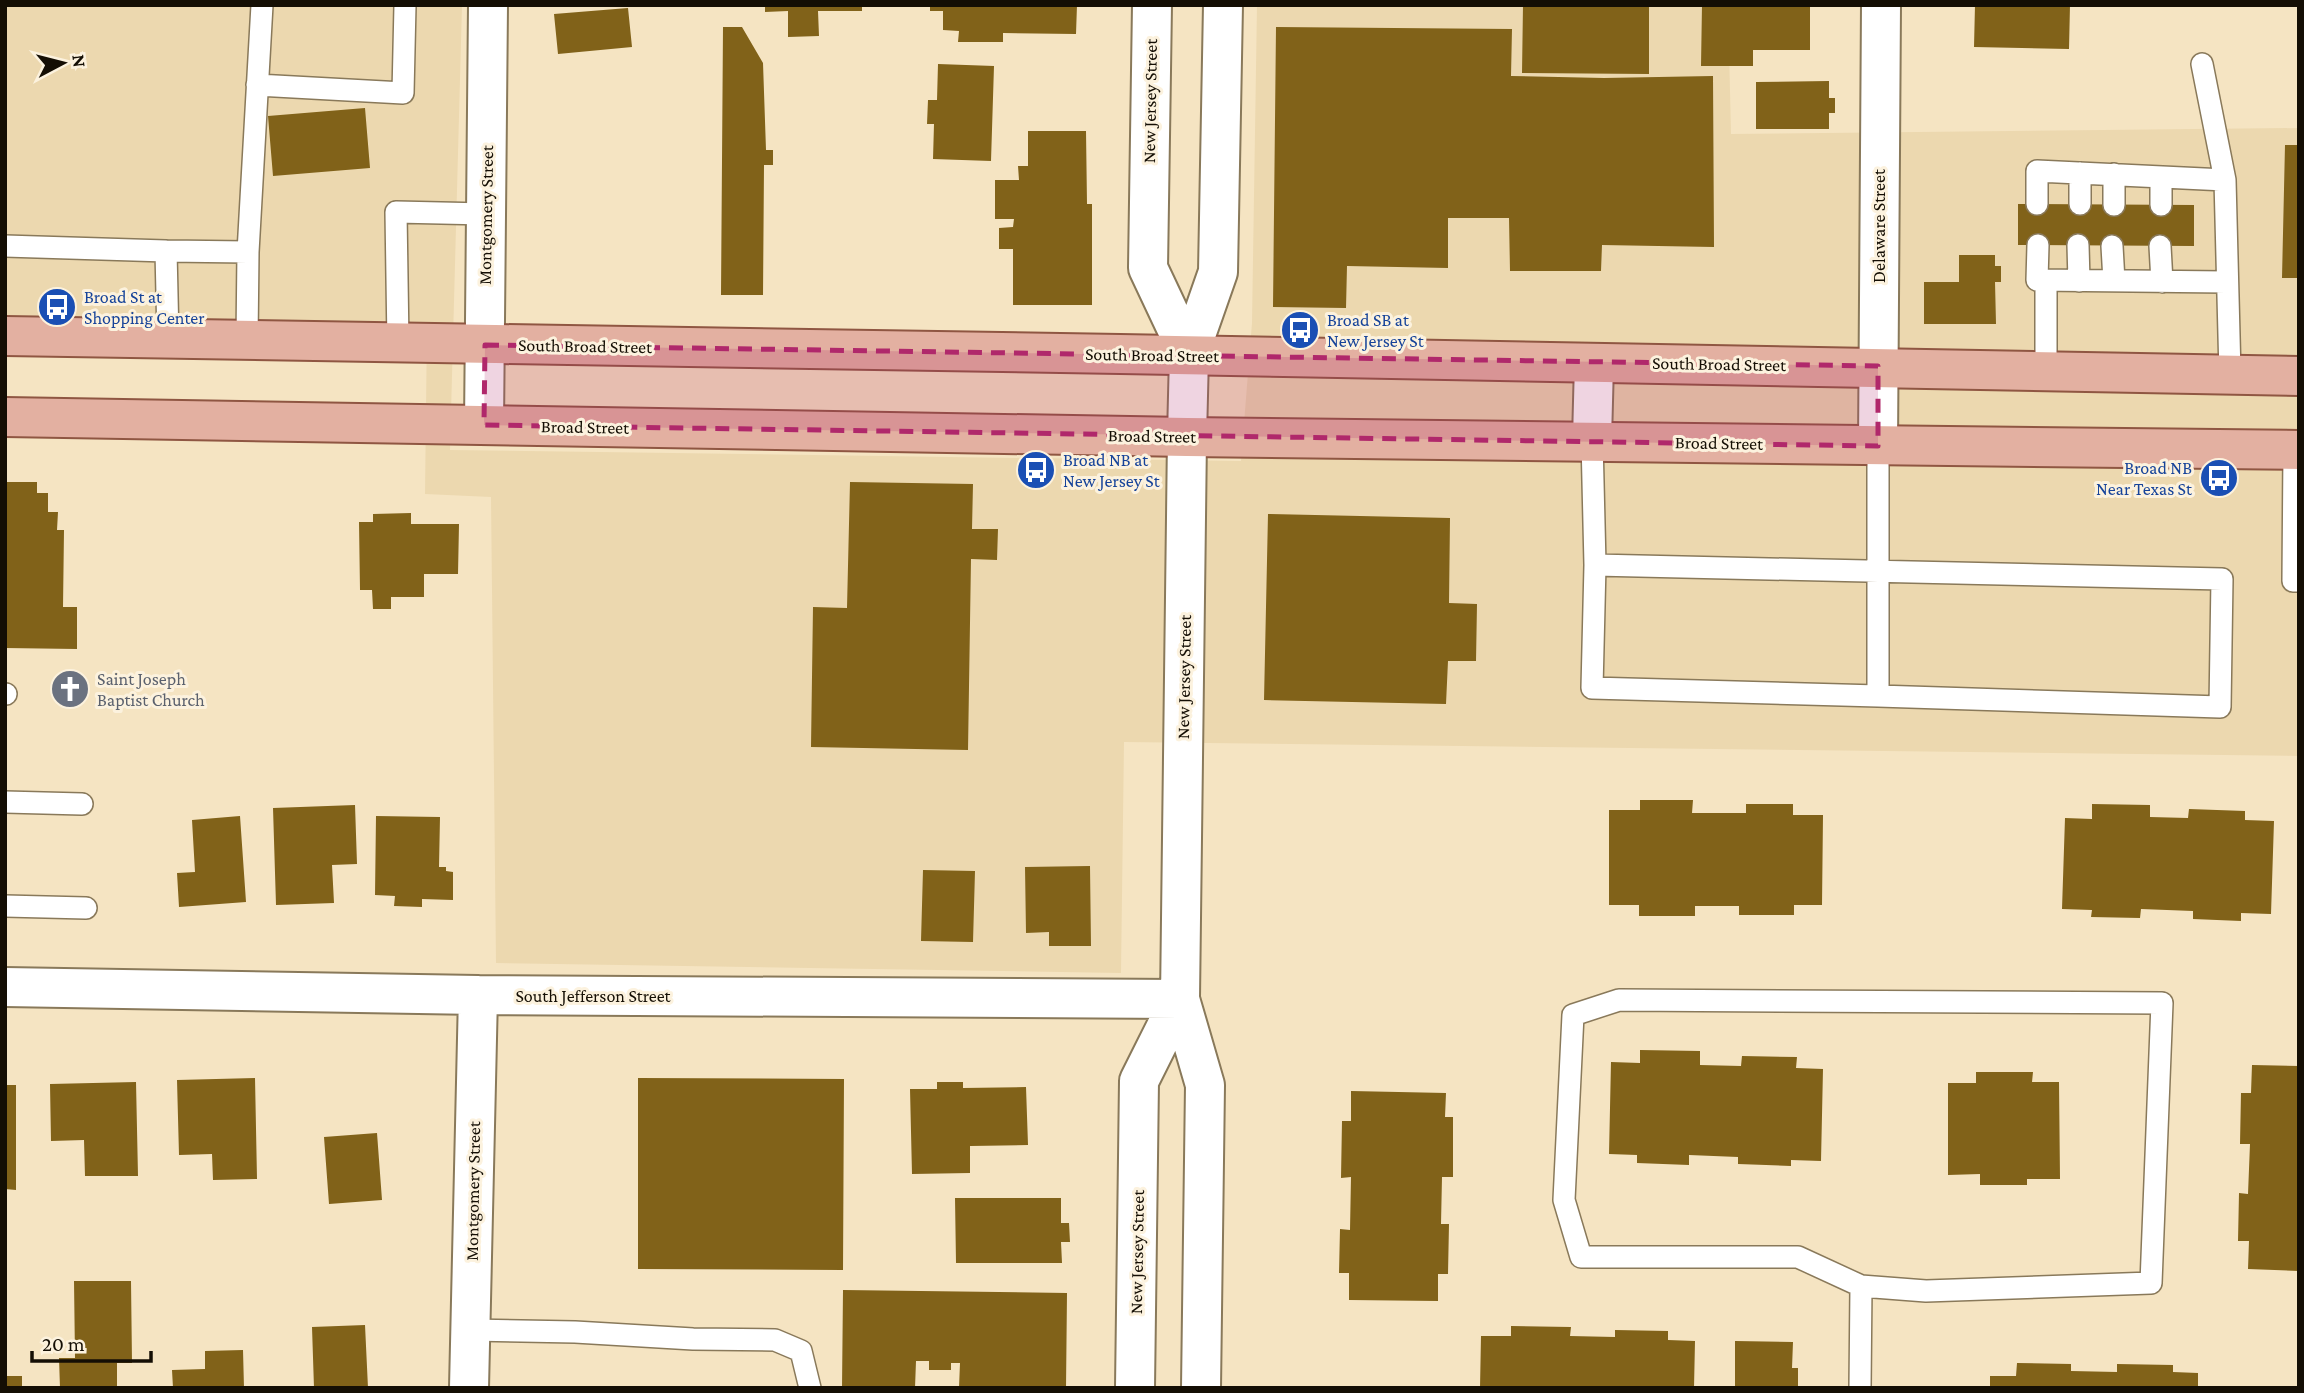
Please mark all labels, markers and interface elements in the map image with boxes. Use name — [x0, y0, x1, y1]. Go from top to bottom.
north arrow — [28, 28, 98, 98]
street label: New Jersey Street — [1139, 38, 1161, 163]
text: N — [68, 53, 91, 69]
street label: Montgomery Street — [475, 144, 497, 285]
street label: Delaware Street — [1869, 168, 1889, 283]
bus stop icon: Broad St at Shopping Center — [36, 286, 78, 328]
place label: Broad St at Shopping Center — [84, 287, 205, 328]
bus stop icon: Broad SB at New Jersey St — [1279, 309, 1321, 351]
place label: Broad SB at New Jersey St — [1327, 310, 1425, 351]
street label: South Broad Street — [518, 335, 653, 357]
street label: South Broad Street — [1085, 344, 1220, 366]
street label: South Broad Street — [1652, 353, 1787, 375]
street label: Broad Street — [541, 416, 630, 438]
street label: Broad Street — [1108, 425, 1197, 447]
street label: Broad Street — [1675, 432, 1764, 454]
bus stop icon: Broad NB at New Jersey St — [1015, 449, 1057, 491]
place label: Broad NB at New Jersey St — [1063, 450, 1161, 491]
bus stop icon: Broad NB Near Texas St — [2198, 457, 2240, 499]
place label: Broad NB Near Texas St — [2096, 458, 2193, 499]
street label: New Jersey Street — [1173, 614, 1195, 739]
church icon: Saint Joseph Baptist Church — [49, 668, 91, 710]
place label: Saint Joseph Baptist Church — [97, 669, 205, 710]
street label: South Jefferson Street — [515, 986, 672, 1006]
street label: Montgomery Street — [462, 1120, 484, 1261]
street label: New Jersey Street — [1126, 1189, 1148, 1314]
scale bar — [32, 1320, 150, 1364]
text: 20 m — [42, 1332, 85, 1356]

